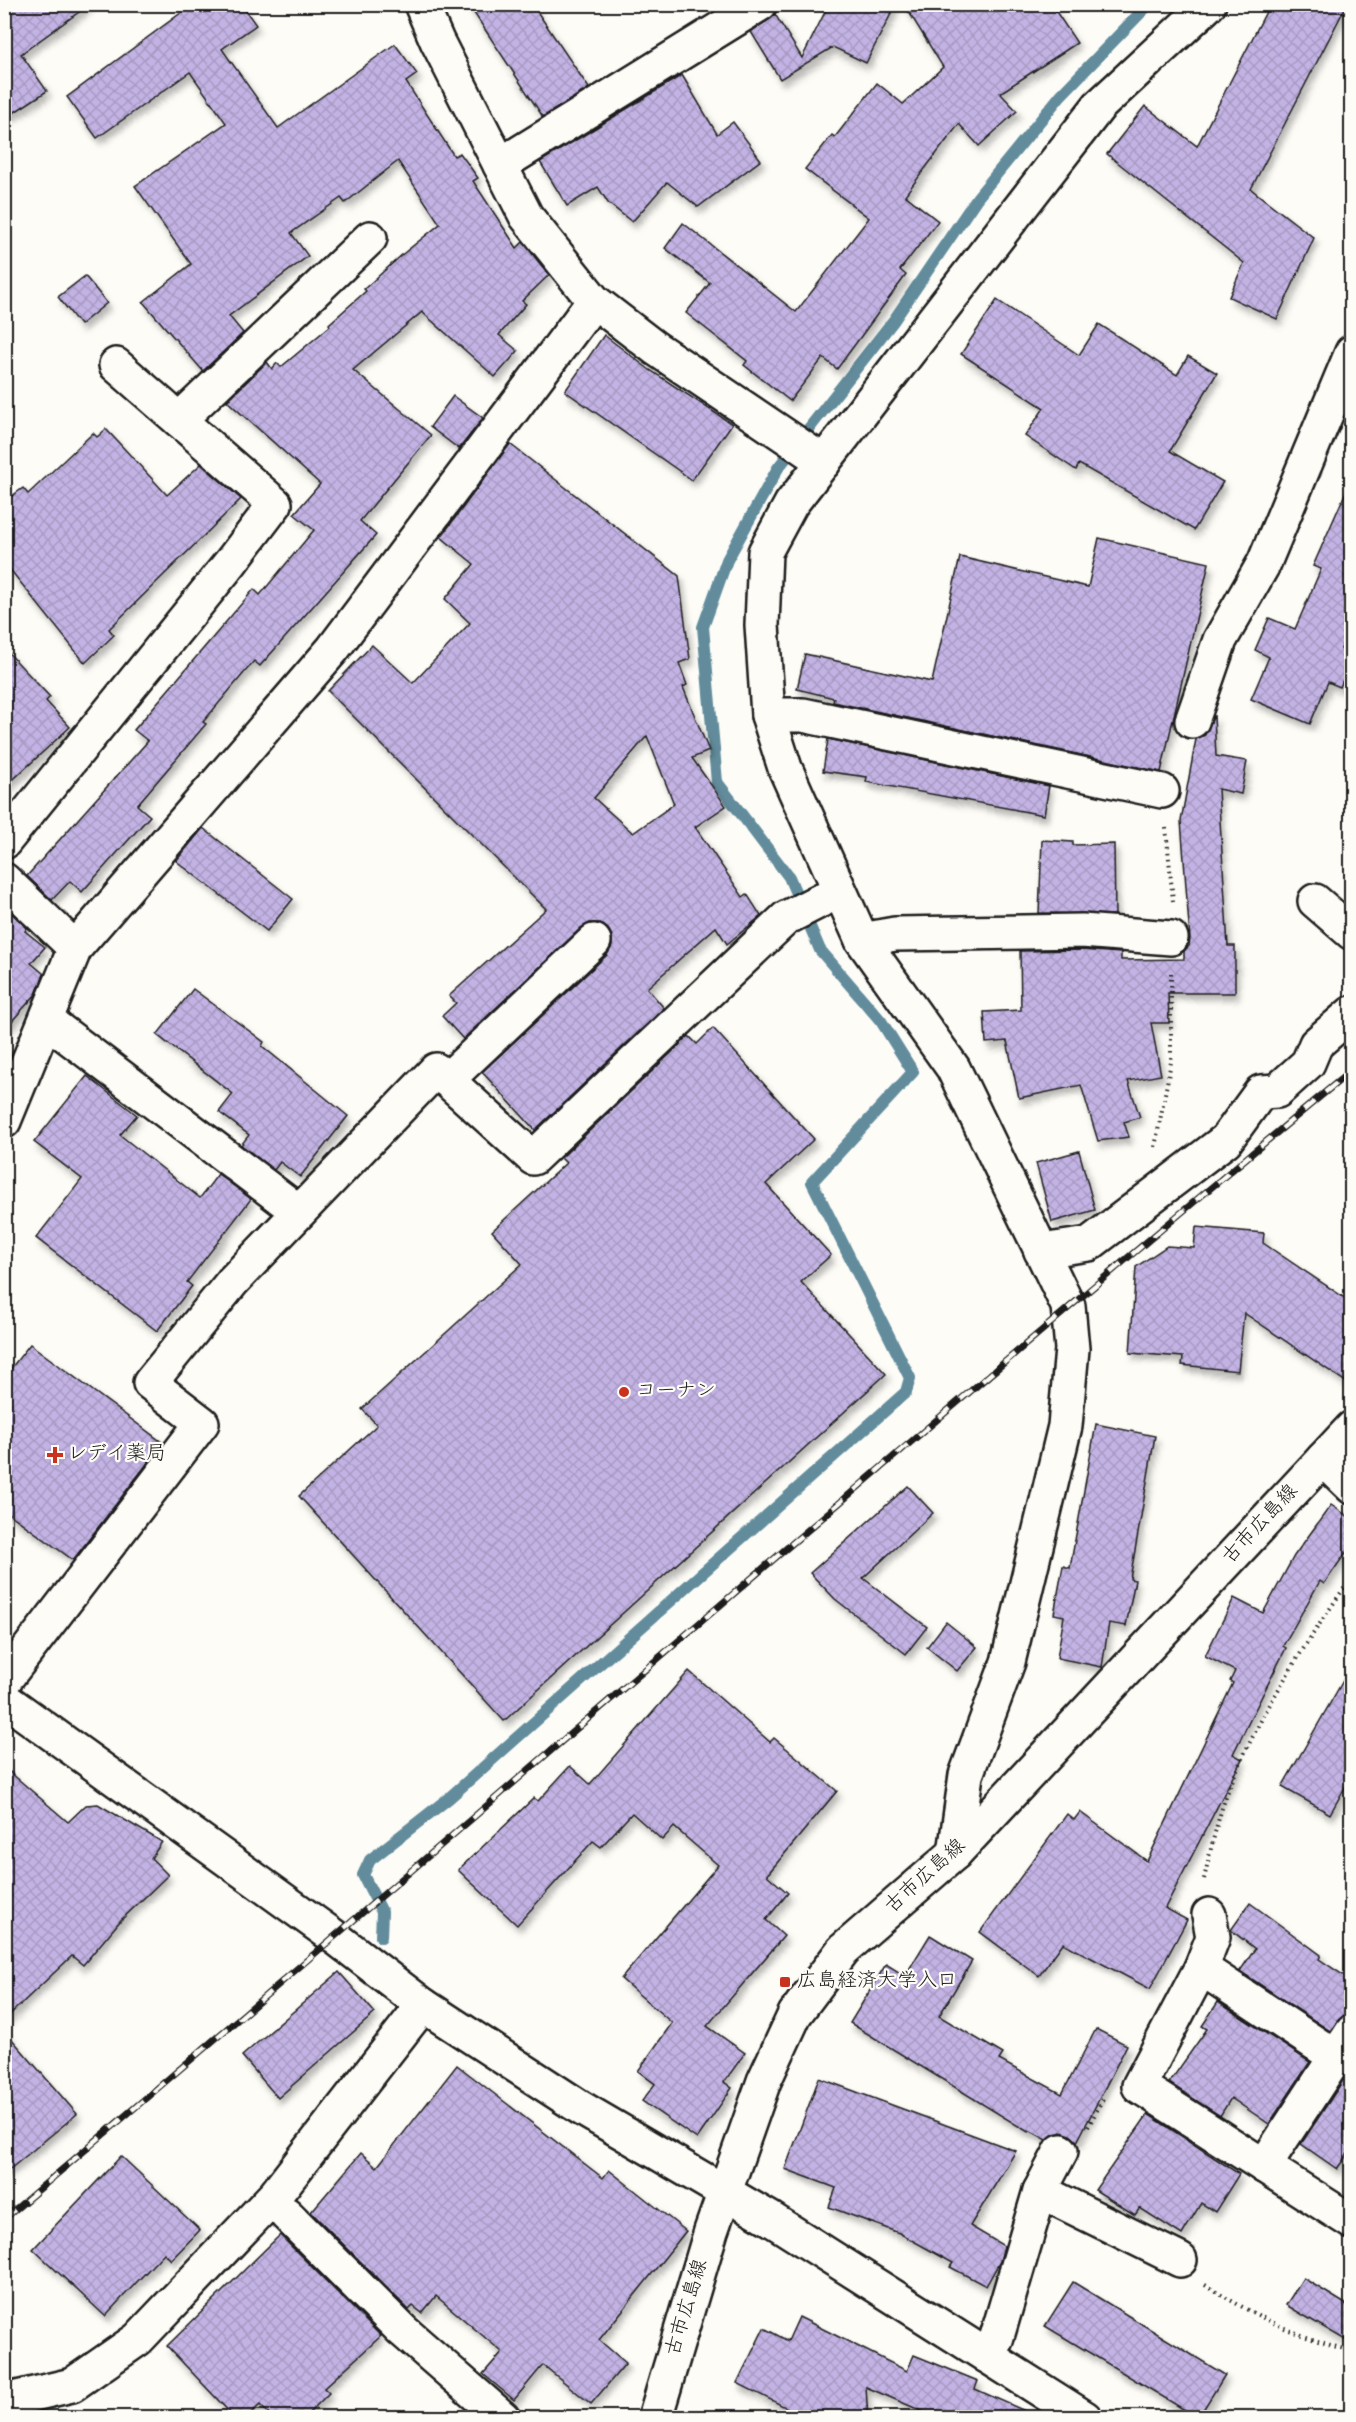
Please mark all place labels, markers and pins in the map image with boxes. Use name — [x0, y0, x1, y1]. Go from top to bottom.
place label: コーナン — [636, 1378, 716, 1406]
marker: コーナン — [617, 1385, 631, 1399]
place label: レデイ薬局 — [67, 1441, 166, 1469]
marker: レデイ薬局 — [48, 1448, 62, 1462]
place label: 広島経済大学入口 — [797, 1968, 957, 1996]
marker: 広島経済大学入口 — [778, 1975, 792, 1989]

